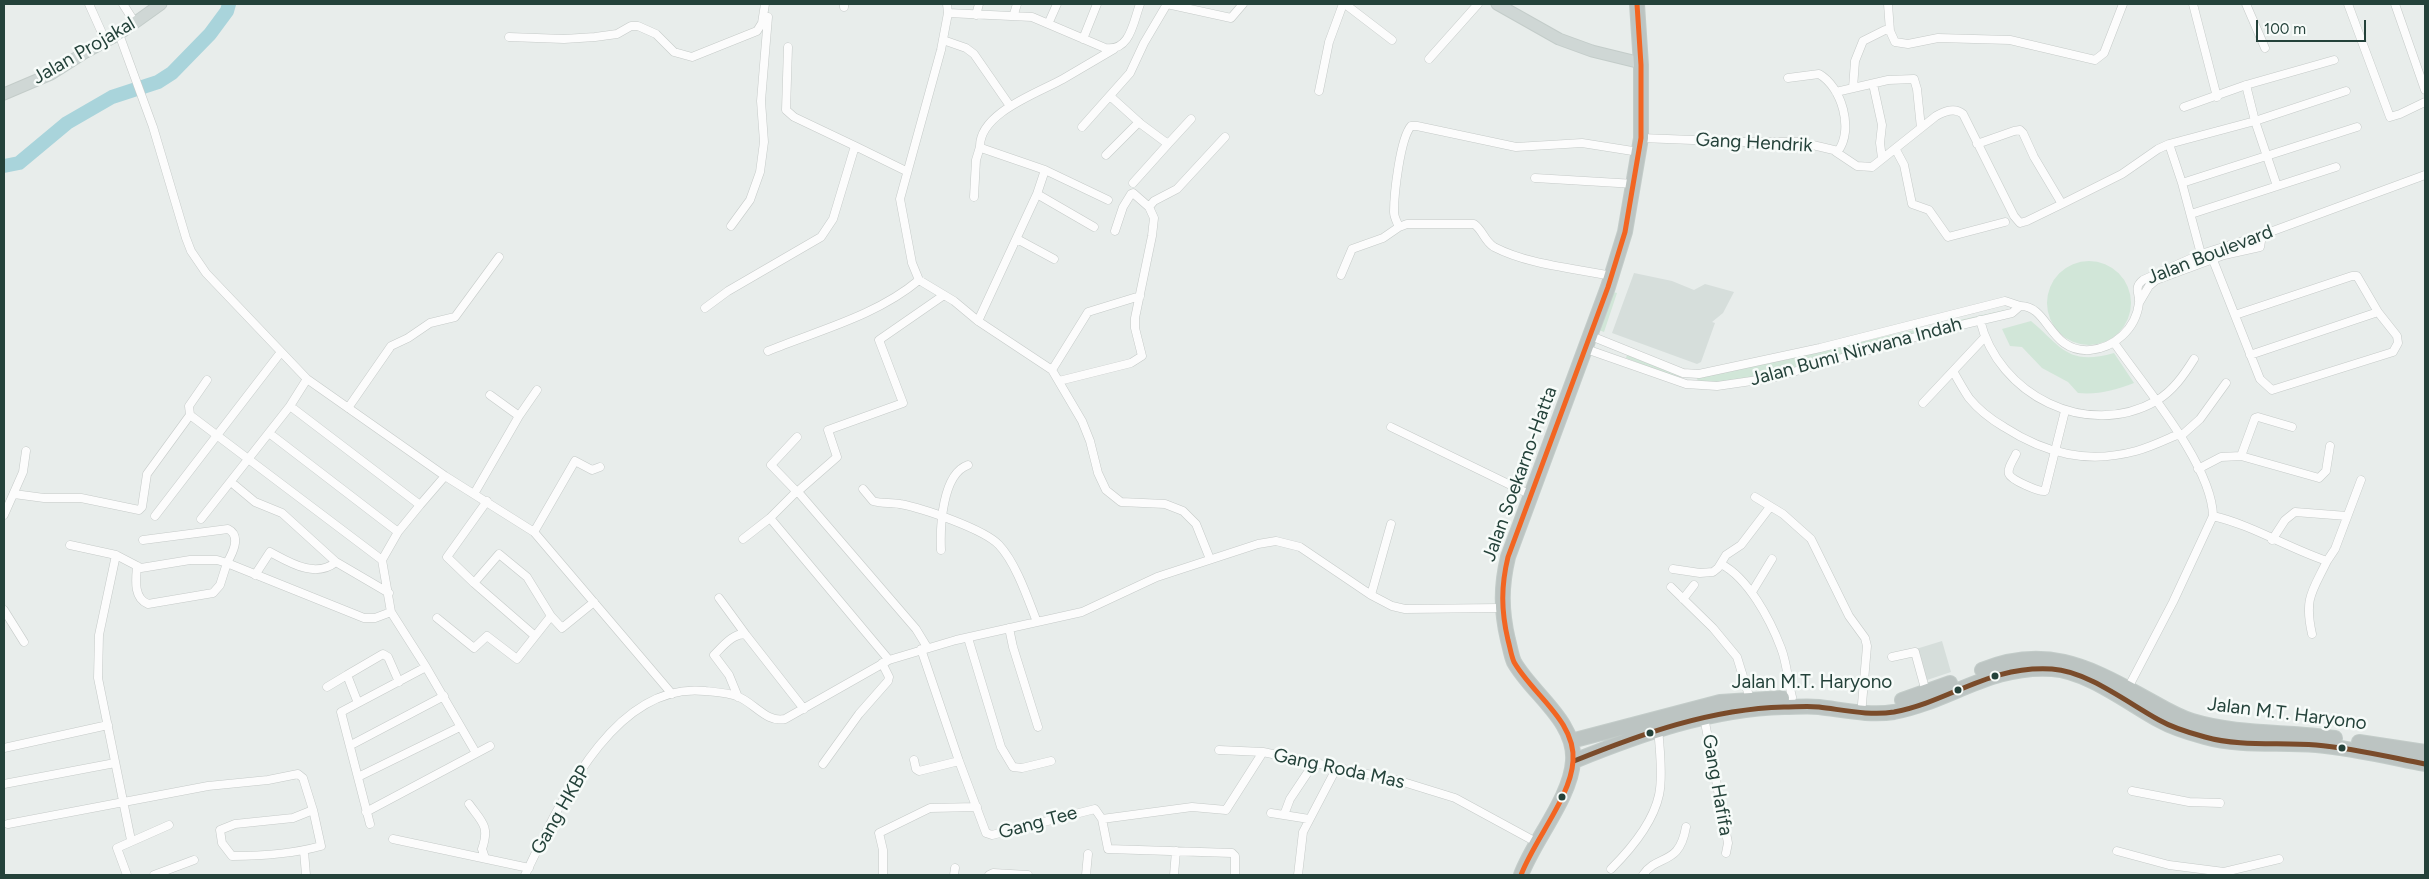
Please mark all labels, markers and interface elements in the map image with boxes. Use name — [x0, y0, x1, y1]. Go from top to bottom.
scale bar — [2259, 10, 2369, 42]
street label: Jalan Projakal — [29, 12, 139, 90]
text: 100 m — [2264, 20, 2306, 38]
street label: Gang Hendrik — [1695, 129, 1813, 157]
street label: Jalan Boulevard — [2144, 221, 2276, 289]
street label: Jalan Bumi Nirwana Indah — [1748, 313, 1964, 391]
street label: Jalan Soekarno-Hatta — [1478, 383, 1562, 565]
street label: Jalan M.T. Haryono — [1732, 671, 1892, 693]
unlabelled marker — [1990, 671, 2000, 681]
unlabelled marker — [1953, 685, 1963, 695]
street label: Jalan M.T. Haryono — [2206, 693, 2368, 735]
unlabelled marker — [1645, 728, 1655, 738]
street label: Gang Hafifa — [1697, 733, 1737, 837]
unlabelled marker — [2337, 743, 2347, 753]
street label: Gang Roda Mas — [1271, 744, 1407, 794]
street label: Gang HKBP — [526, 761, 596, 859]
unlabelled marker — [1557, 792, 1567, 802]
street label: Gang Tee — [996, 802, 1080, 844]

